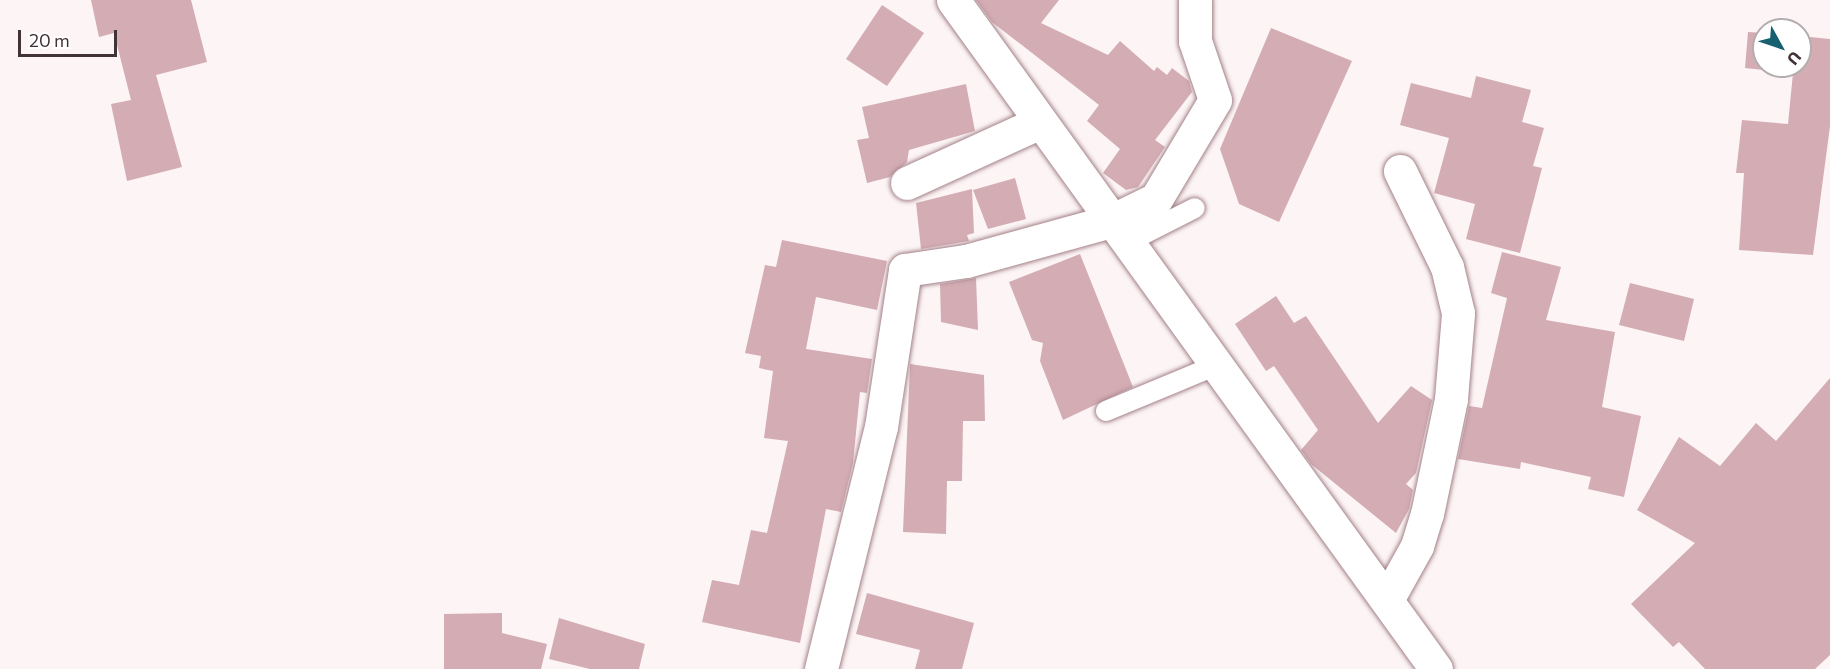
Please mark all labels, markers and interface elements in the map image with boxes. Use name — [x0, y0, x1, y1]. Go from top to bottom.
scale bar — [21, 18, 120, 56]
north arrow — [1752, 18, 1812, 78]
text: 20 m — [29, 29, 70, 51]
text: U — [1784, 48, 1806, 69]

